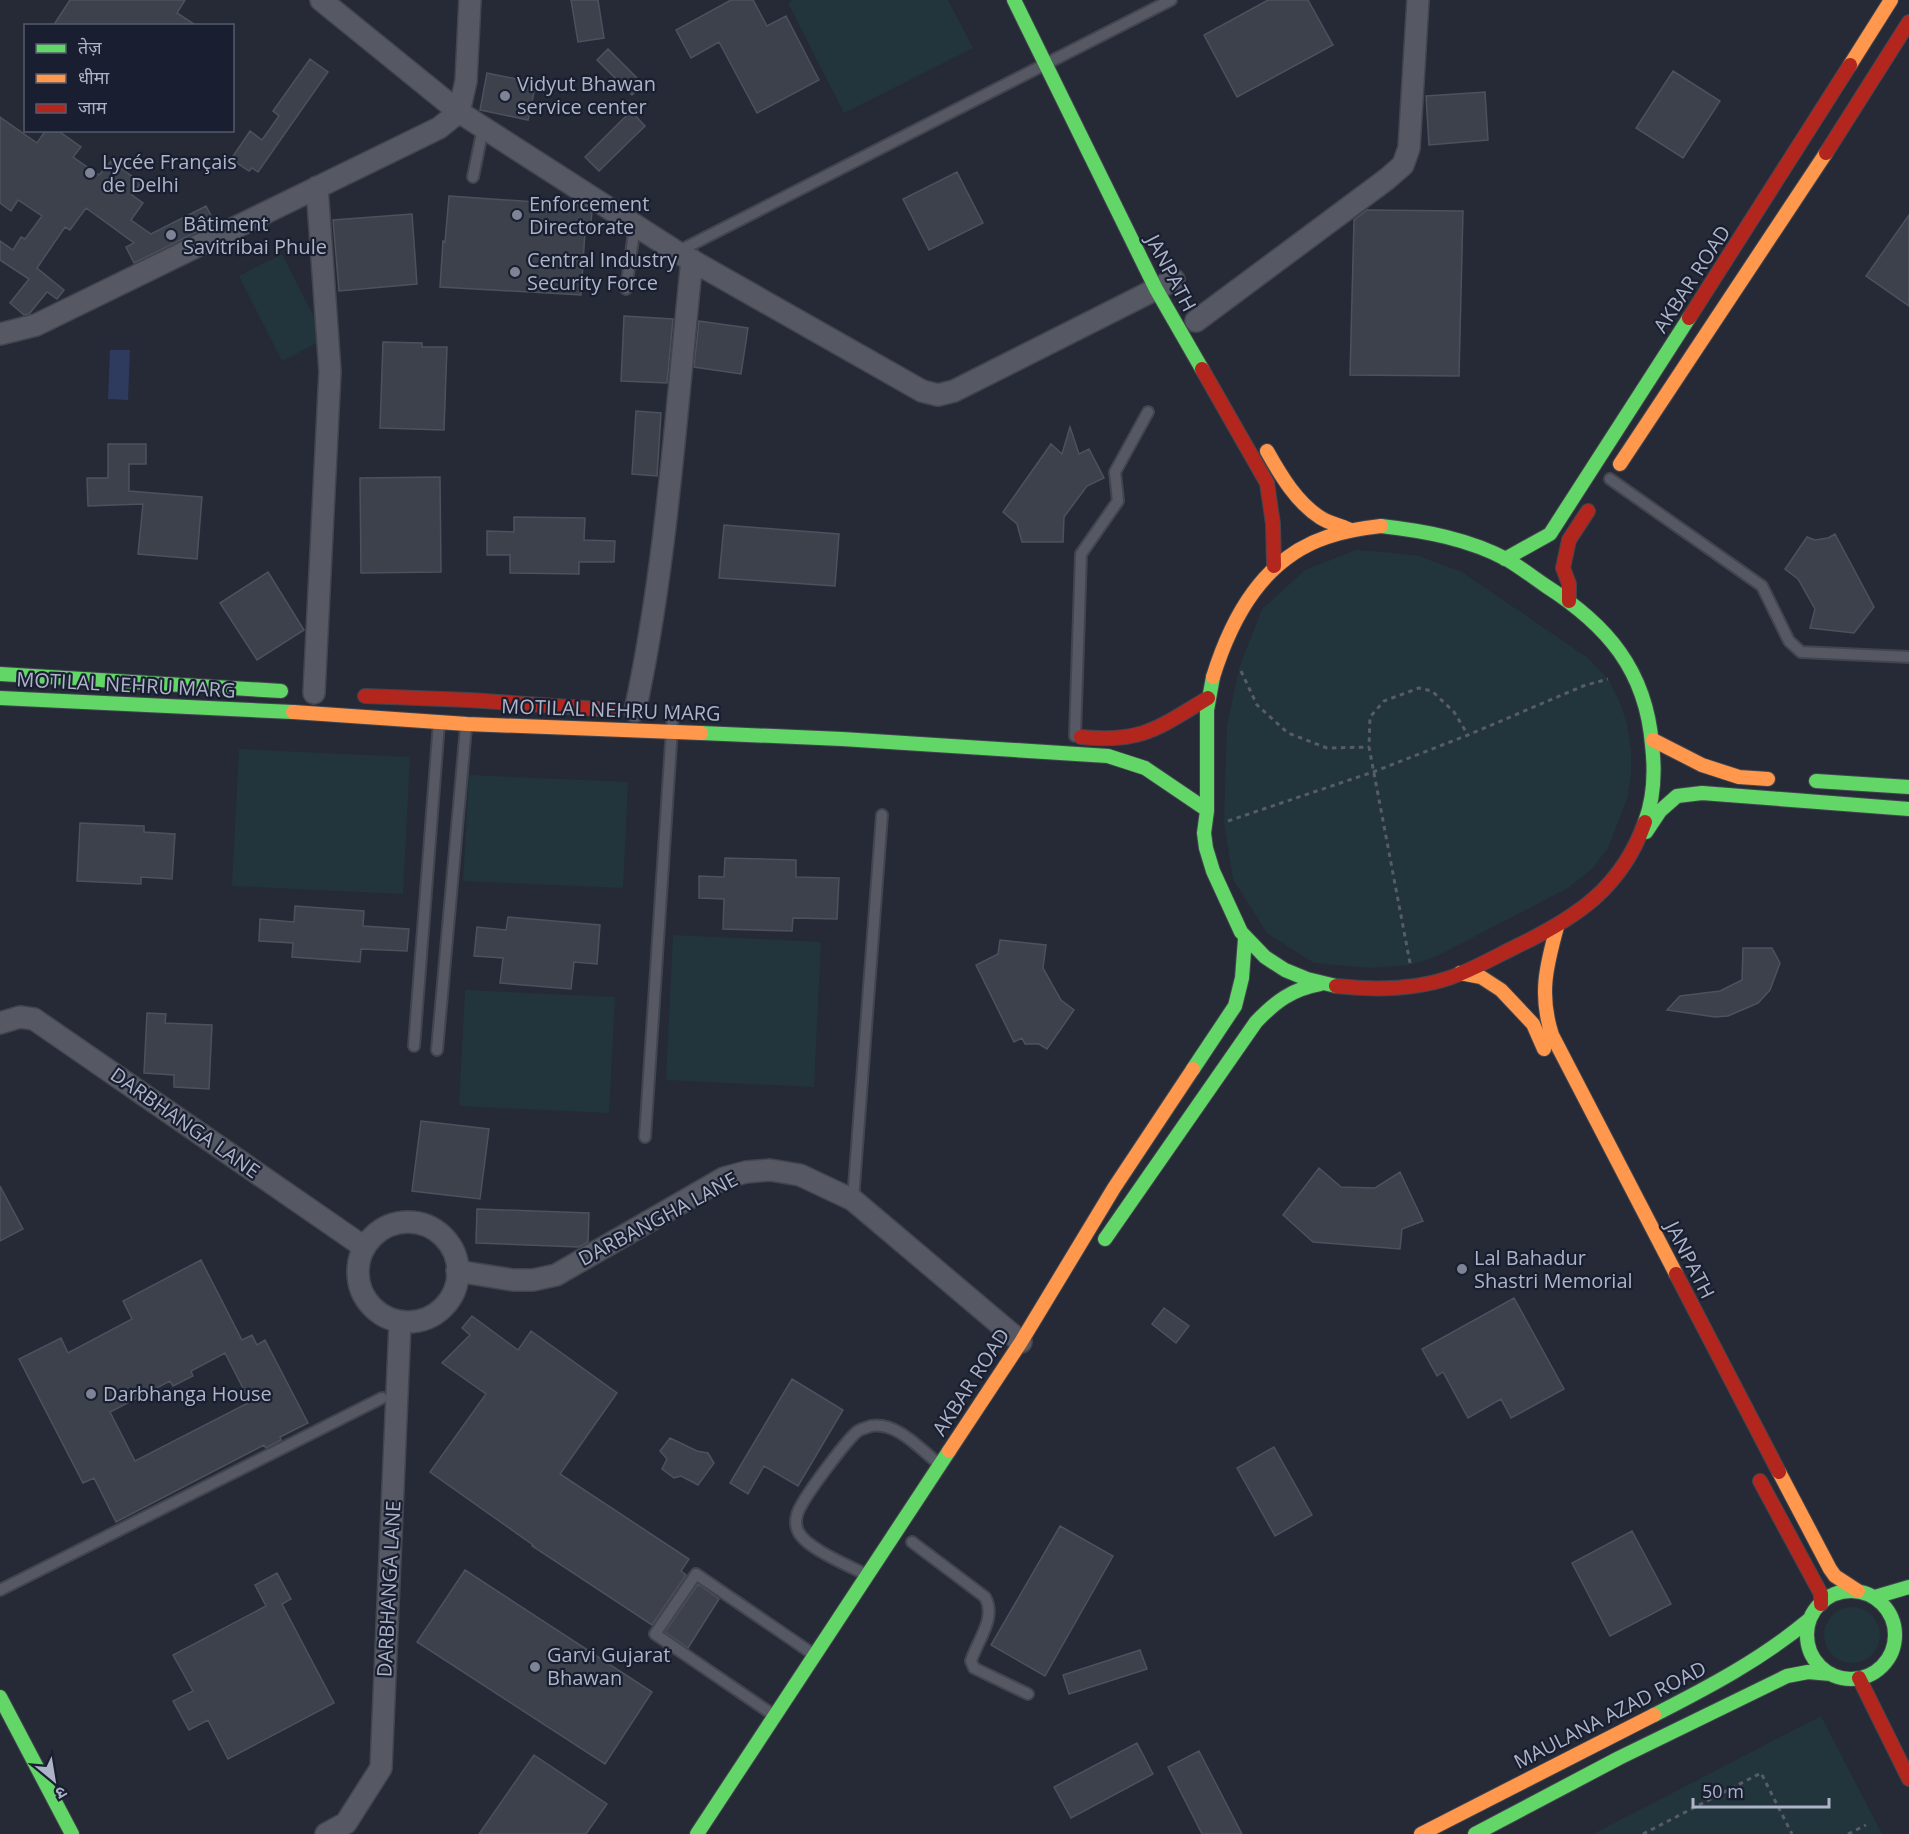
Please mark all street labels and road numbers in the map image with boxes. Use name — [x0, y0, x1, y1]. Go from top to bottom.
street label: AKBAR ROAD — [1647, 220, 1736, 338]
street label: JANPATH — [1139, 228, 1203, 316]
street label: MOTILAL NEHRU MARG — [16, 665, 236, 704]
street label: MOTILAL NEHRU MARG — [501, 692, 721, 727]
street label: DARBHANGA LANE — [105, 1061, 265, 1184]
street label: DARBANGHA LANE — [574, 1165, 742, 1272]
street label: JANPATH — [1659, 1215, 1721, 1303]
street label: AKBAR ROAD — [926, 1323, 1015, 1441]
street label: DARBHANGA LANE — [370, 1500, 407, 1678]
street label: MAULANA AZAD ROAD — [1509, 1654, 1711, 1775]

